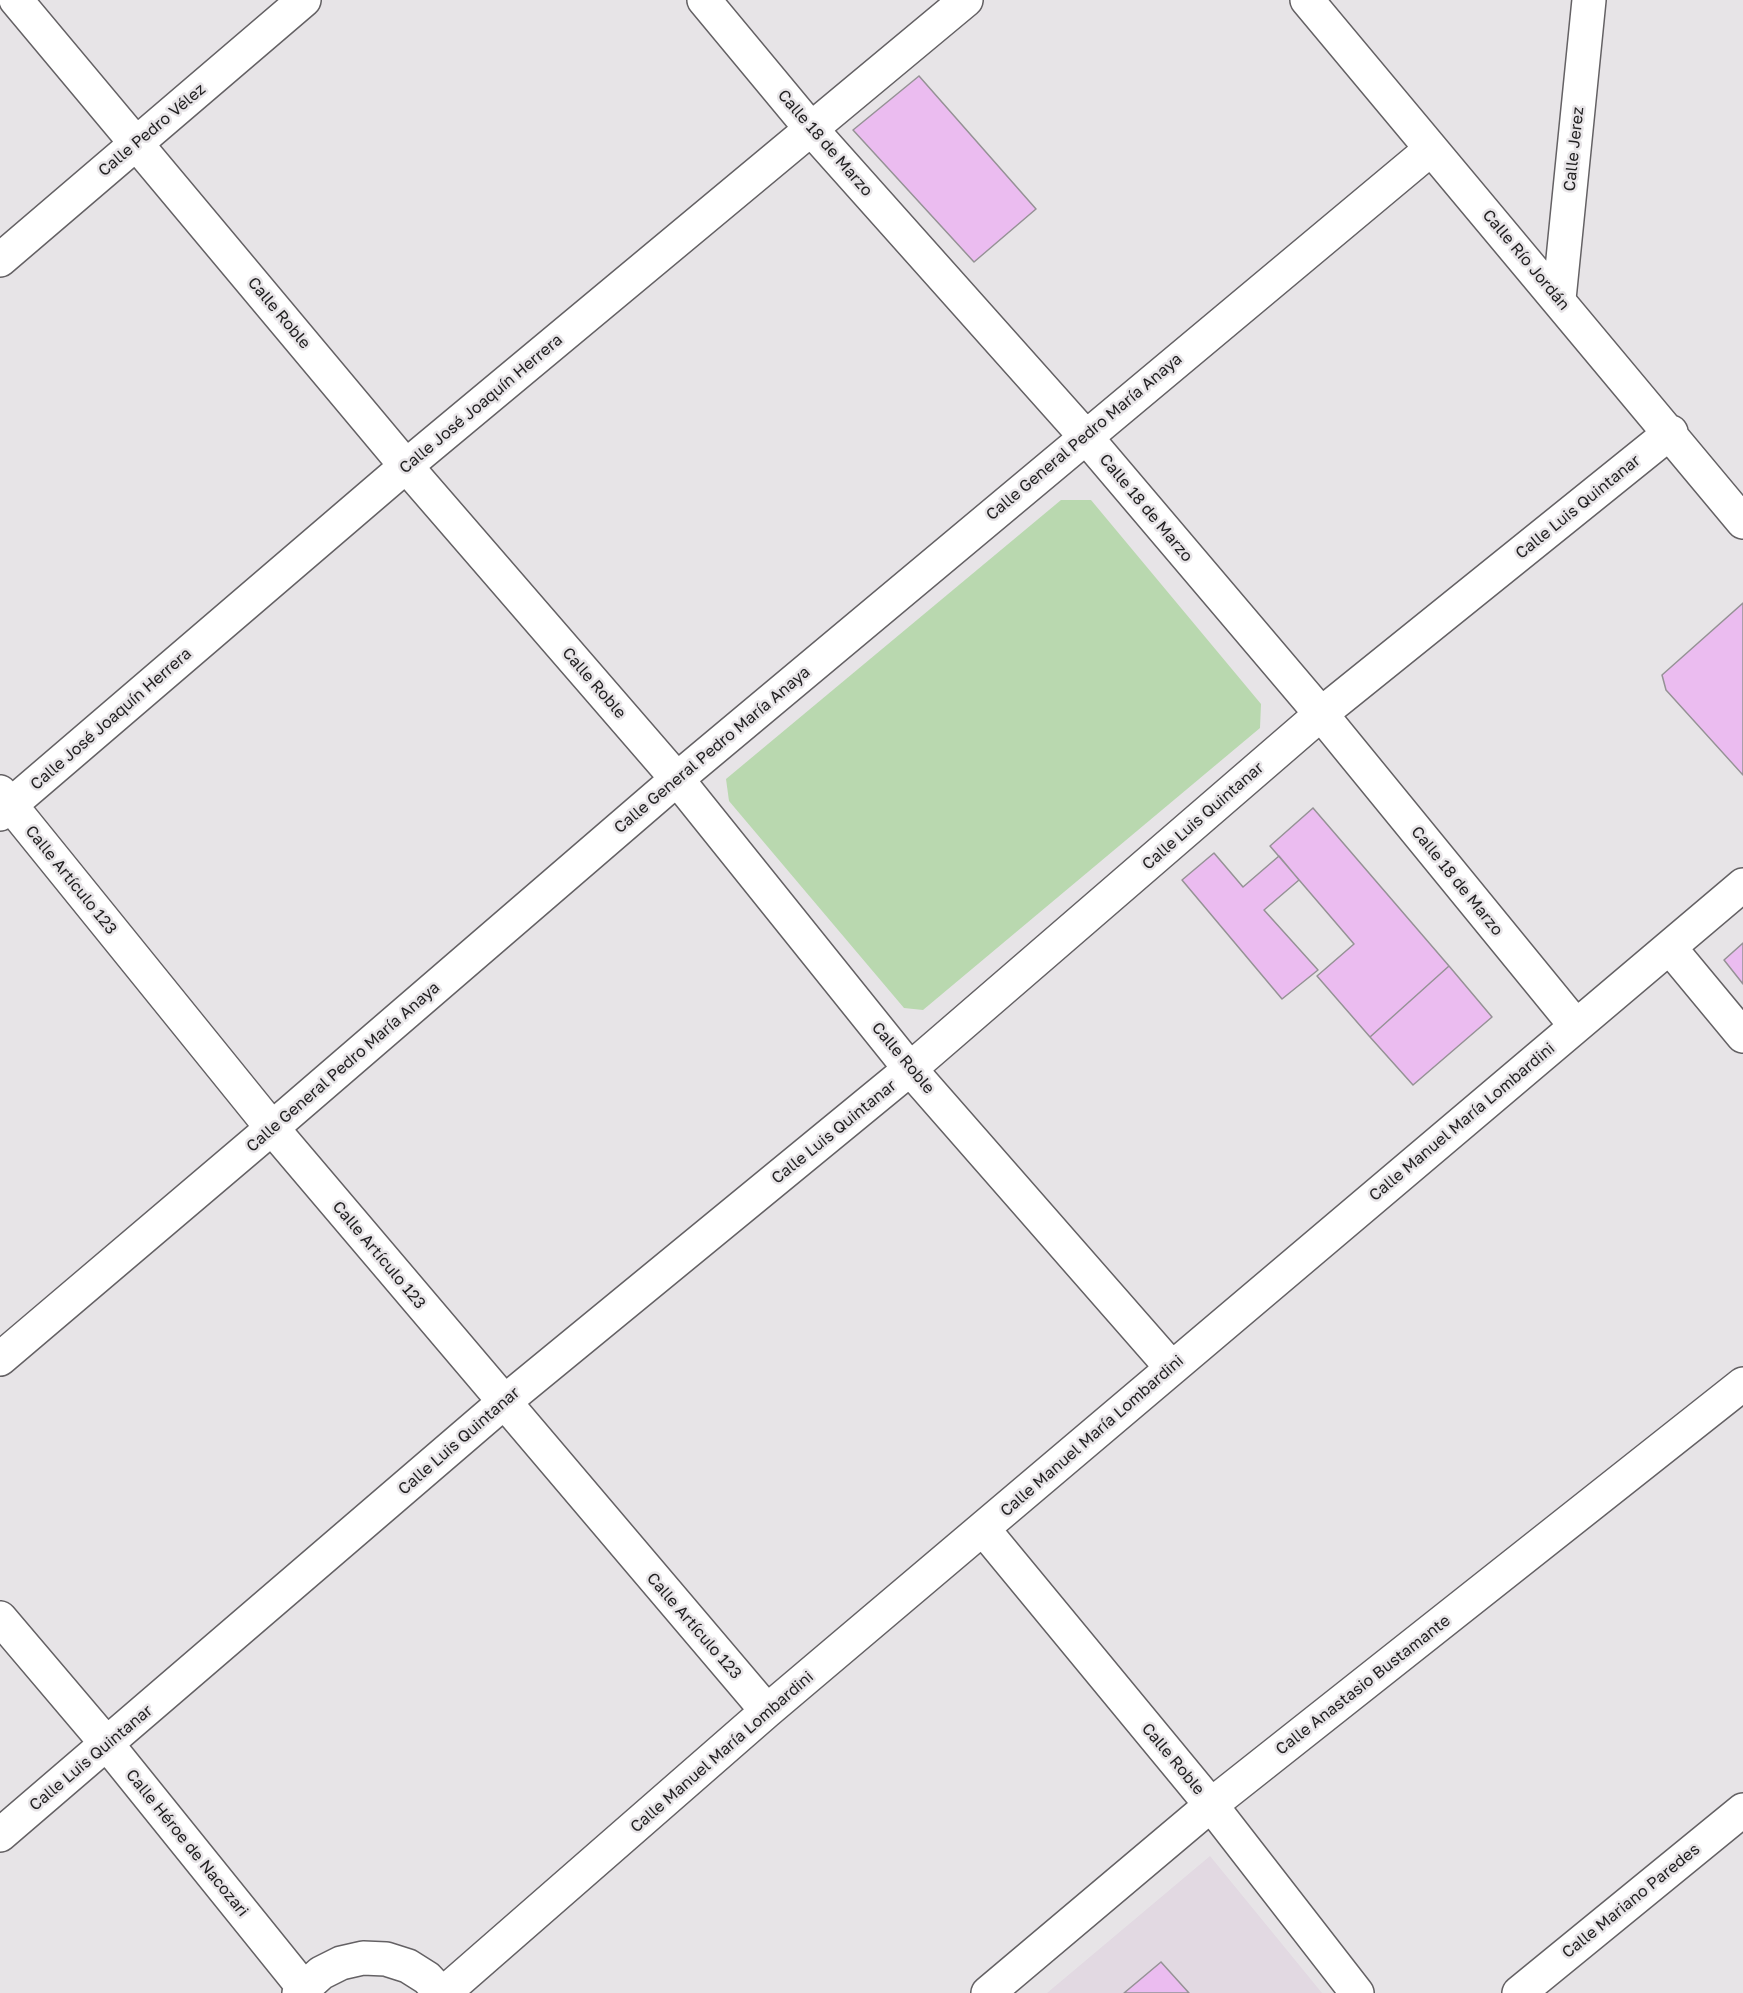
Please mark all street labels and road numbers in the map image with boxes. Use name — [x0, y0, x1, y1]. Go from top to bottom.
street label: Calle Pedro Vélez — [95, 80, 209, 180]
street label: Calle 18 de Marzo — [774, 86, 876, 200]
street label: Calle Jerez — [1560, 106, 1588, 192]
street label: Calle Río Jordán — [1478, 206, 1574, 314]
street label: Calle Roble — [243, 273, 315, 353]
street label: Calle José Joaquín Herrera — [396, 330, 566, 478]
street label: Calle General Pedro María Anaya — [982, 349, 1186, 525]
street label: Calle 18 de Marzo — [1095, 450, 1197, 566]
street label: Calle Luis Quintanar — [1512, 451, 1644, 563]
street label: Calle José Joaquín Herrera — [27, 644, 195, 794]
street label: Calle Roble — [558, 644, 630, 722]
street label: Calle General Pedro María Anaya — [610, 662, 814, 838]
street label: Calle Luis Quintanar — [1138, 758, 1268, 874]
street label: Calle Artículo 123 — [21, 822, 121, 938]
street label: Calle 18 de Marzo — [1407, 823, 1507, 939]
street label: Calle General Pedro María Anaya — [243, 978, 443, 1156]
street label: Calle Roble — [867, 1018, 939, 1098]
street label: Calle Manuel María Lombardini — [1365, 1039, 1559, 1205]
street label: Calle Luis Quintanar — [768, 1076, 900, 1188]
street label: Calle Artículo 123 — [328, 1197, 430, 1313]
street label: Calle Manuel María Lombardini — [997, 1351, 1187, 1521]
street label: Calle Luis Quintanar — [394, 1383, 524, 1499]
street label: Calle Artículo 123 — [643, 1569, 745, 1683]
street label: Calle Anastasio Bustamante — [1272, 1611, 1454, 1759]
street label: Calle Manuel María Lombardini — [627, 1667, 817, 1837]
street label: Calle Luis Quintanar — [26, 1701, 156, 1815]
street label: Calle Roble — [1137, 1719, 1209, 1799]
street label: Calle Héroe de Nacozari — [122, 1765, 252, 1921]
street label: Calle Mariano Paredes — [1558, 1840, 1704, 1962]

